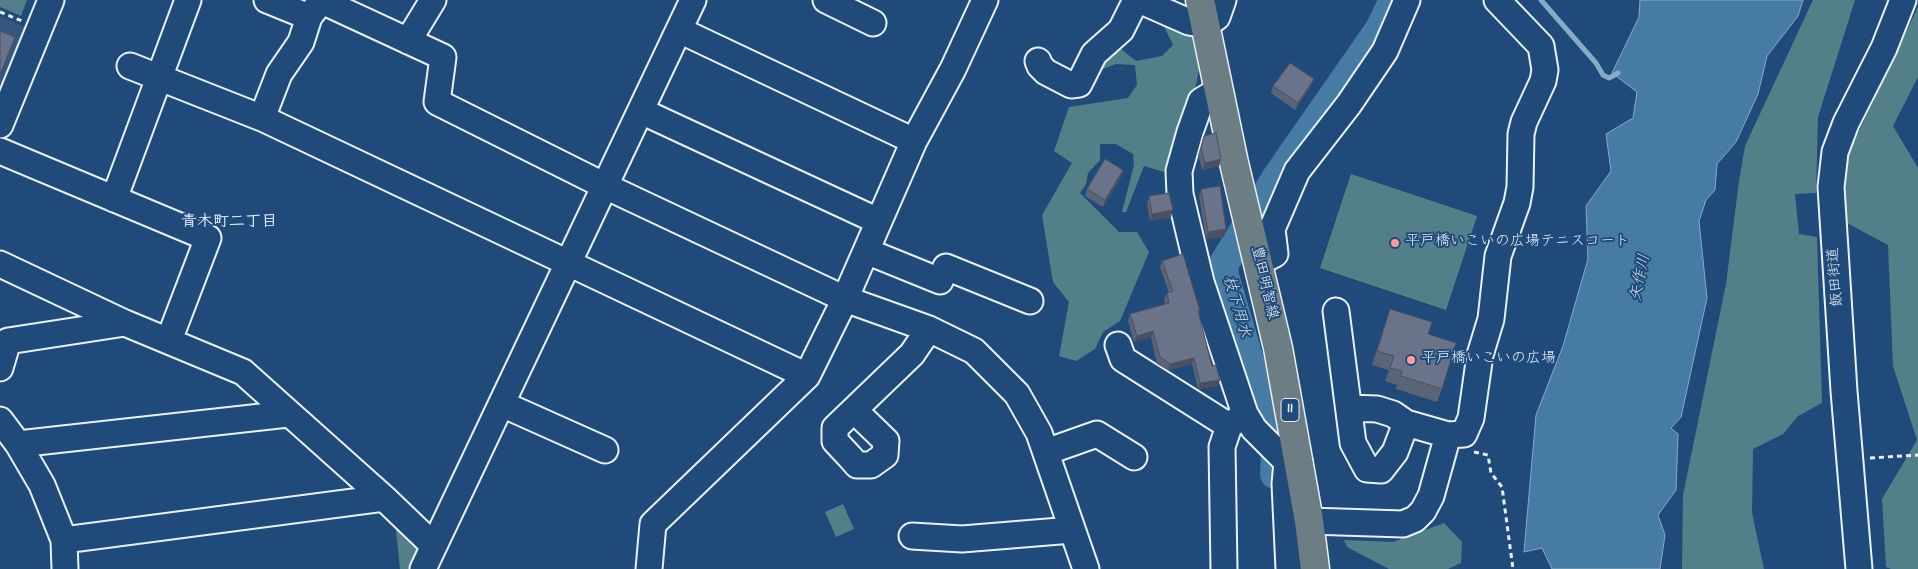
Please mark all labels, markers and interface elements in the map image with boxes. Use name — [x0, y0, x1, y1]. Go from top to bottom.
district label: 青木町二丁目 — [181, 214, 277, 234]
place label: 平戸橋いこいの広場テニスコート — [1405, 234, 1630, 252]
marker: 平戸橋いこいの広場テニスコート — [1389, 237, 1401, 249]
street label: 豊田明智線 — [1246, 244, 1280, 322]
street label: 飯田街道 — [1826, 246, 1848, 308]
water label: 矢作川 — [1628, 253, 1656, 303]
water label: 枝下用水 — [1217, 274, 1253, 340]
place label: 平戸橋いこいの広場 — [1421, 351, 1556, 369]
marker: 平戸橋いこいの広場 — [1405, 354, 1417, 366]
road number: 11 — [1281, 398, 1299, 422]

